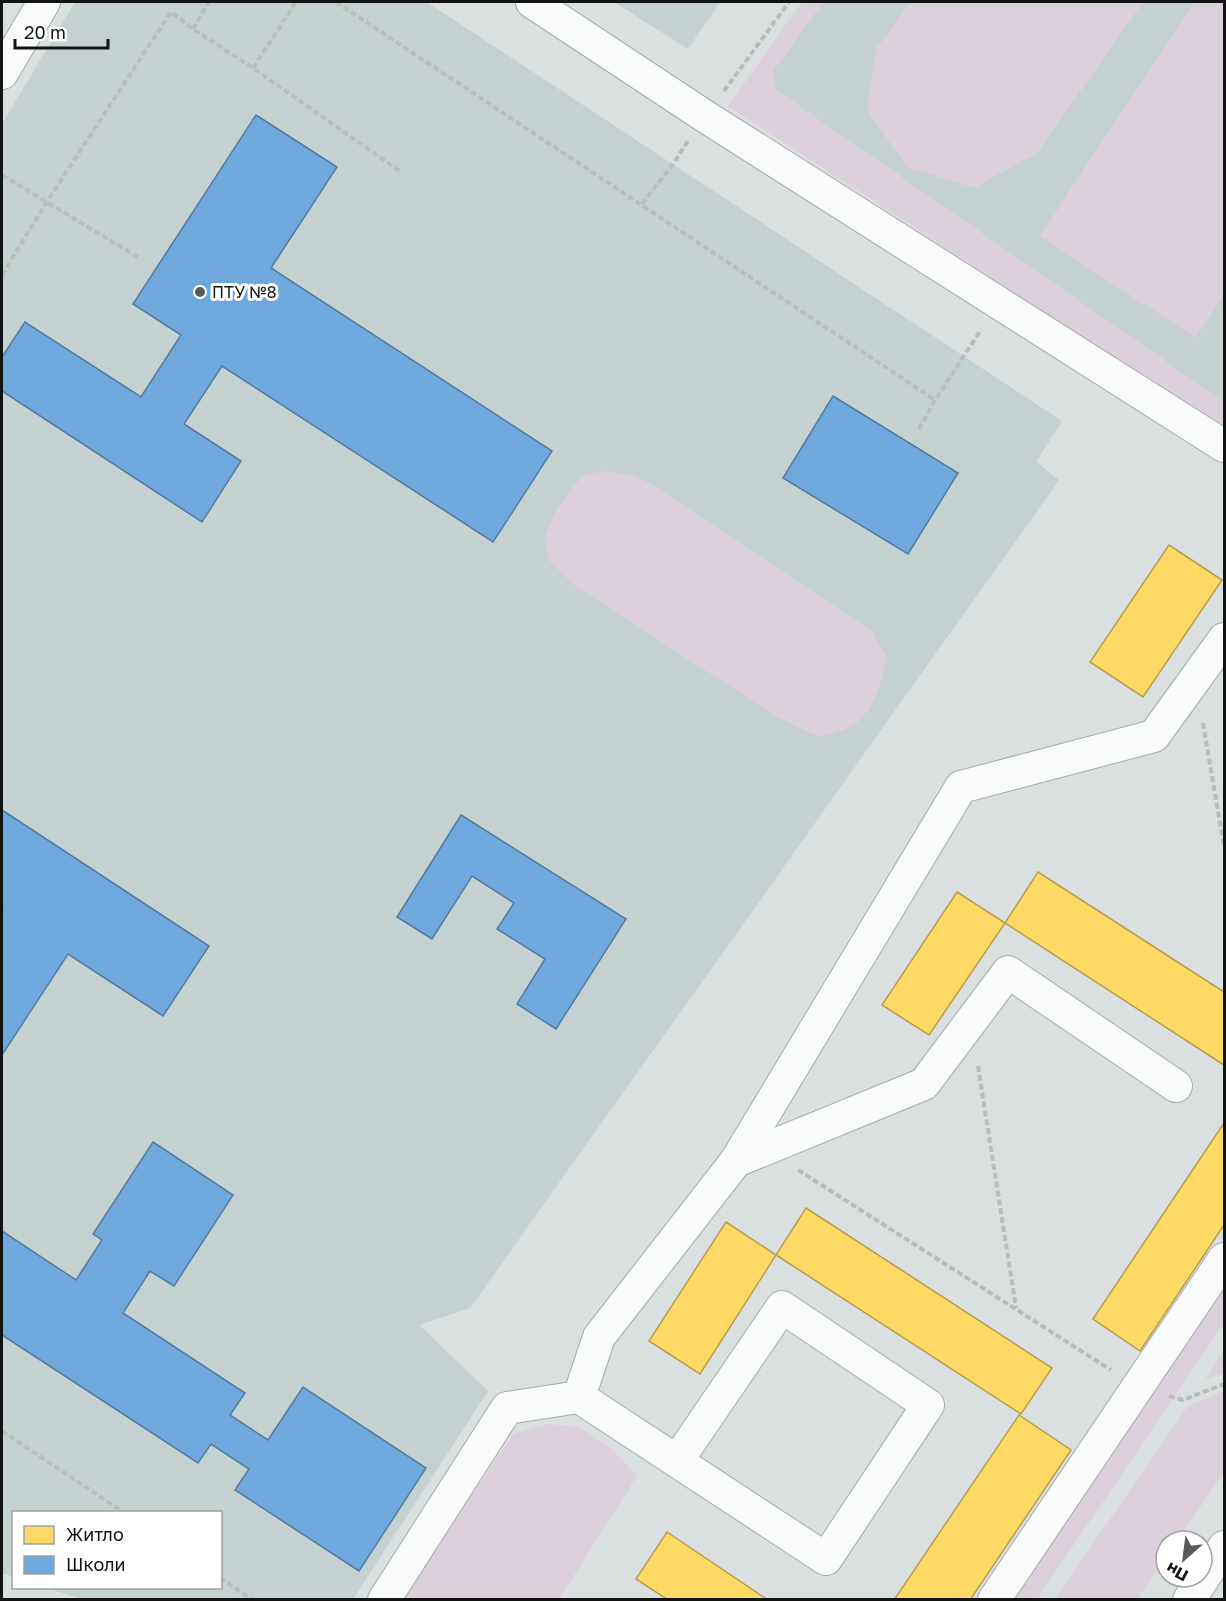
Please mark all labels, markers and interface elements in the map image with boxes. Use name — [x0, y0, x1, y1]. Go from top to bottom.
scale bar — [15, 12, 108, 50]
text: 20 m — [24, 21, 66, 43]
place label: ПТУ №8 — [212, 282, 276, 302]
marker: ПТУ №8 — [193, 285, 207, 299]
legend — [12, 1511, 222, 1589]
text: Житло — [66, 1523, 124, 1545]
north arrow — [1154, 1529, 1214, 1589]
text: Школи — [66, 1553, 126, 1575]
text: Пн — [1163, 1558, 1191, 1586]

